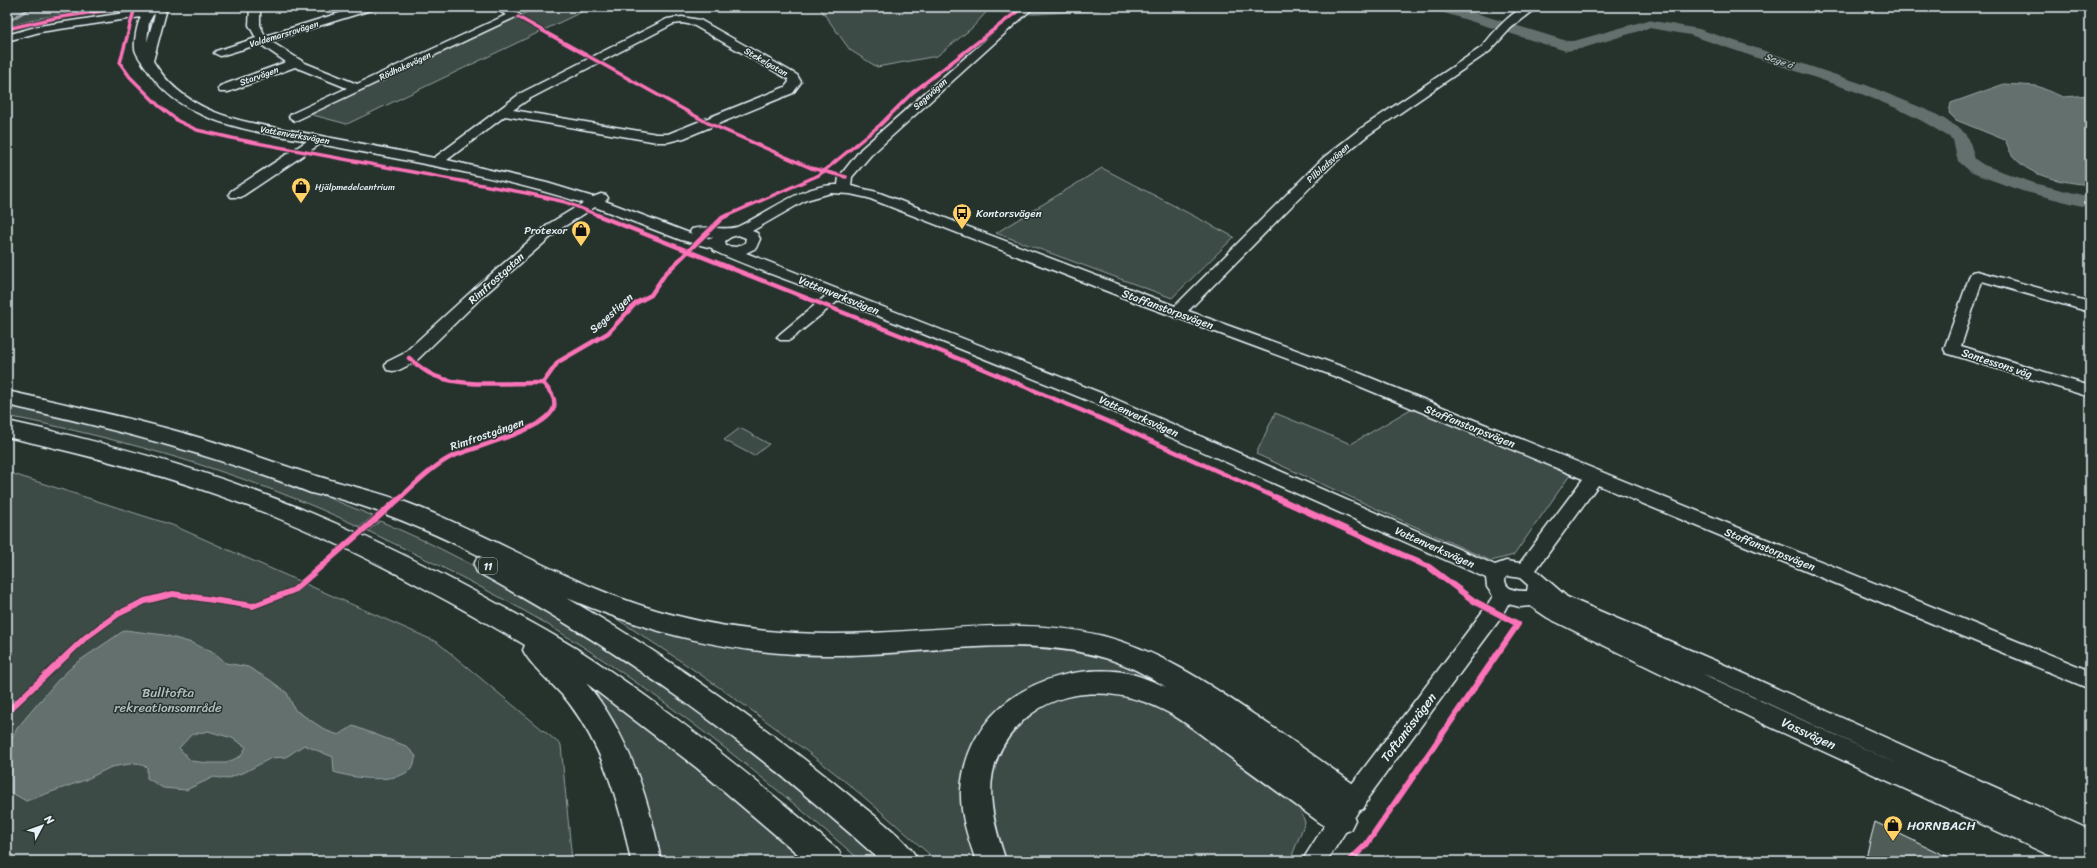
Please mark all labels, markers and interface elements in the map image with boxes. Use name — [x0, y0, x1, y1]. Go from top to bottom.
street label: Valdemarsrovägen — [247, 16, 321, 52]
street label: Stekelgatan — [741, 43, 791, 81]
street label: Rödhakevägen — [376, 47, 434, 85]
water label: Sege å — [1762, 48, 1797, 75]
street label: Starvägen — [237, 62, 281, 90]
street label: Segevägen — [909, 74, 951, 114]
street label: Vattenverksvägen — [259, 121, 331, 149]
street label: Pilbladsvägen — [1303, 139, 1353, 187]
shop icon: Hjälpmedelcentrium — [290, 176, 312, 204]
place label: Hjälpmedelcentrium — [315, 179, 395, 195]
bus stop icon: Kontorsvägen — [951, 202, 973, 230]
place label: Kontorsvägen — [976, 204, 1042, 223]
shop icon: Protexor — [570, 219, 592, 247]
place label: Protexor — [524, 221, 568, 240]
street label: Rimfrostgatan — [464, 248, 529, 309]
street label: Vattenverksvägen — [796, 271, 882, 320]
street label: Staffanstorpsvägen — [1119, 284, 1216, 335]
street label: Segestigen — [585, 288, 638, 338]
street label: Santessons väg — [1959, 343, 2035, 384]
street label: Vattenverksvägen — [1096, 390, 1182, 443]
street label: Staffanstorpsvägen — [1422, 400, 1518, 453]
street label: Rimfrostgången — [448, 413, 527, 456]
street label: Vattenverksvägen — [1392, 521, 1478, 574]
street label: Staffanstorpsvägen — [1722, 523, 1818, 576]
road number: 11 — [479, 558, 497, 574]
park label: Bulltofta rekreationsområde — [114, 681, 222, 719]
street label: Toftanäsvägen — [1374, 687, 1442, 767]
street label: Vassvägen — [1778, 711, 1840, 756]
north arrow — [22, 806, 62, 846]
text: N — [39, 810, 59, 829]
shop icon: HORNBACH — [1882, 814, 1904, 842]
place label: HORNBACH — [1907, 814, 1976, 837]

